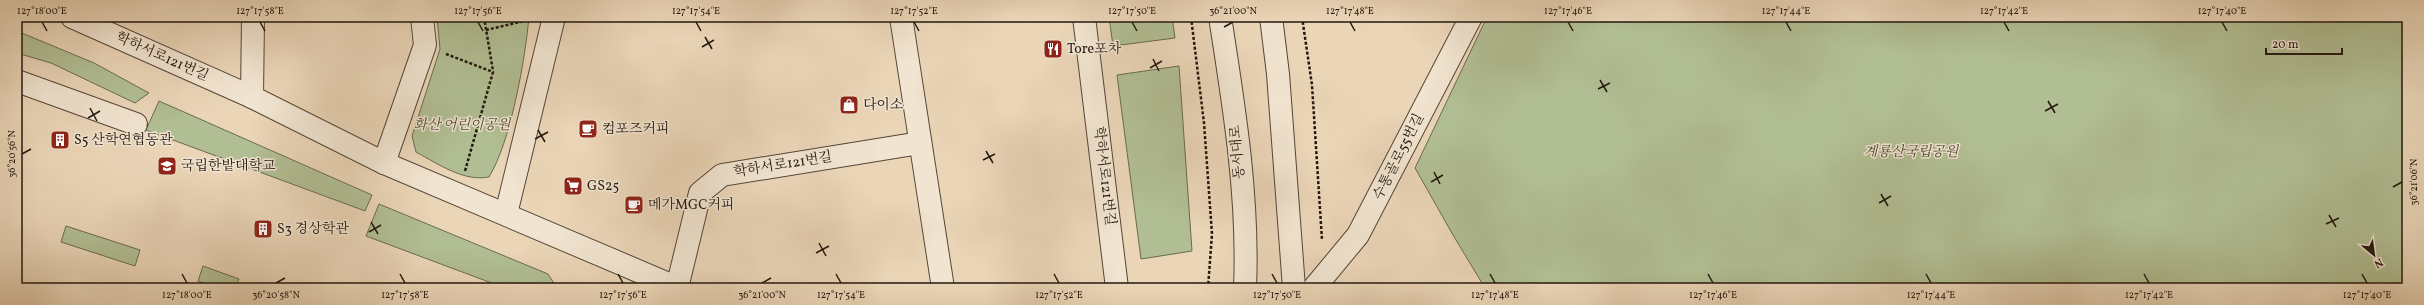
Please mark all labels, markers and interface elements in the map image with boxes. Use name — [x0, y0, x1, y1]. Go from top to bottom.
text: 127°18'00"E — [17, 4, 67, 18]
text: 127°17'58"E — [236, 4, 284, 18]
text: 127°17'56"E — [454, 4, 502, 18]
text: 127°17'54"E — [672, 4, 720, 18]
text: 127°17'52"E — [890, 4, 938, 18]
text: 127°17'50"E — [1108, 4, 1156, 18]
text: 36°21'00"N — [1209, 4, 1257, 18]
text: 127°17'48"E — [1326, 4, 1374, 18]
text: 127°17'46"E — [1544, 4, 1592, 18]
text: 127°17'44"E — [1762, 4, 1810, 18]
text: 127°17'42"E — [1980, 4, 2028, 18]
text: 127°17'40"E — [2198, 4, 2246, 18]
street label: 학하서로121번길 — [113, 28, 211, 86]
scale bar — [2266, 30, 2342, 56]
text: 20 m — [2272, 37, 2299, 53]
restaurant icon: Tore포차 — [1042, 38, 1064, 60]
place label: Tore포차 — [1067, 40, 1122, 59]
shop icon: 다이소 — [838, 94, 860, 116]
place label: 다이소 — [863, 96, 904, 115]
street label: 수통골로55번길 — [1369, 111, 1429, 203]
park label: 화산 어린이공원 — [413, 116, 512, 135]
cafe icon: 컴포즈커피 — [577, 118, 599, 140]
place label: 컴포즈커피 — [602, 120, 670, 139]
street label: 동서대로 — [1226, 124, 1250, 180]
street label: 학하서로121번길 — [1089, 125, 1119, 227]
building icon: S5 산학연협동관 — [49, 129, 71, 151]
text: 36°20'56"N — [5, 130, 19, 178]
place label: S5 산학연협동관 — [74, 131, 173, 150]
park label: 계룡산국립공원 — [1864, 143, 1960, 162]
street label: 학하서로121번길 — [732, 148, 834, 182]
school or university icon: 국립한밭대학교 — [156, 155, 178, 177]
place label: 국립한밭대학교 — [181, 157, 276, 176]
text: 36°21'06"N — [2407, 158, 2421, 205]
supermarket icon: GS25 — [562, 175, 584, 197]
place label: GS25 — [587, 177, 619, 196]
cafe icon: 메가MGC커피 — [623, 194, 645, 216]
place label: 메가MGC커피 — [648, 196, 735, 215]
building icon: S3 경상학관 — [252, 218, 274, 240]
place label: S3 경상학관 — [277, 220, 349, 239]
north arrow — [2354, 235, 2394, 275]
text: N — [2371, 254, 2385, 271]
text: 127°18'00"E — [162, 288, 212, 302]
text: 36°20'58"N — [252, 288, 300, 302]
text: 127°17'58"E — [381, 288, 429, 302]
text: 127°17'56"E — [599, 288, 647, 302]
text: 36°21'00"N — [738, 288, 786, 302]
text: 127°17'54"E — [817, 288, 865, 302]
text: 127°17'52"E — [1035, 288, 1083, 302]
text: 127°17'50"E — [1253, 288, 1301, 302]
text: 127°17'48"E — [1471, 288, 1519, 302]
text: 127°17'46"E — [1689, 288, 1737, 302]
text: 127°17'44"E — [1907, 288, 1955, 302]
text: 127°17'42"E — [2125, 288, 2173, 302]
text: 127°17'40"E — [2343, 288, 2391, 302]

